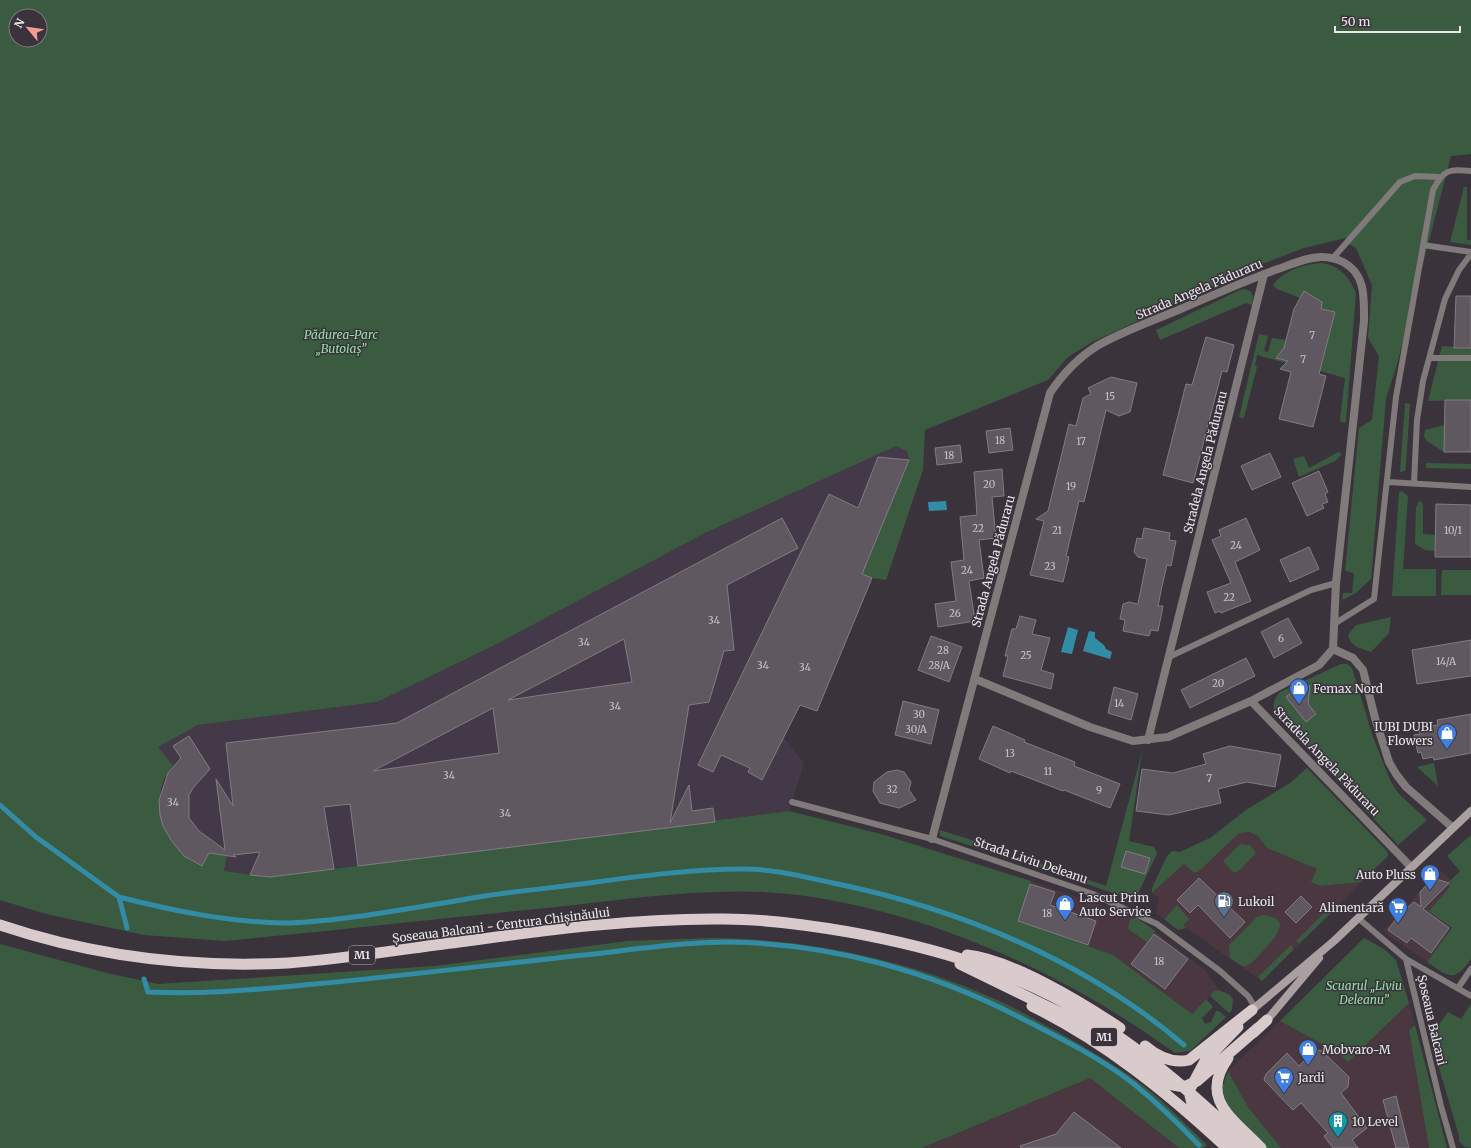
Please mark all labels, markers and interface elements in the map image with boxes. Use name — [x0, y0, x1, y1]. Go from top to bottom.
north arrow — [8, 8, 48, 48]
scale bar — [1335, 8, 1460, 34]
text: 50 m — [1341, 14, 1370, 29]
text: N — [11, 16, 28, 30]
street label: Strada Angela Păduraru — [1133, 255, 1265, 323]
park label: Pădurea-Parc „Butoiaș” — [304, 327, 379, 357]
house number: 7 — [1309, 329, 1315, 342]
house number: 7 — [1300, 353, 1306, 366]
street label: Stradela Angela Păduraru — [1180, 389, 1230, 535]
house number: 15 — [1105, 390, 1115, 403]
house number: 18 — [995, 434, 1005, 447]
house number: 17 — [1076, 435, 1086, 448]
house number: 18 — [944, 449, 954, 462]
house number: 20 — [983, 478, 995, 491]
house number: 19 — [1066, 480, 1076, 493]
street label: Strada Angela Păduraru — [968, 493, 1018, 629]
house number: 22 — [972, 522, 984, 535]
house number: 21 — [1052, 524, 1063, 537]
house number: 10/1 — [1444, 524, 1463, 537]
house number: 24 — [1230, 539, 1242, 552]
house number: 23 — [1044, 560, 1056, 573]
house number: 24 — [961, 564, 973, 577]
house number: 22 — [1223, 591, 1235, 604]
house number: 26 — [949, 607, 961, 620]
house number: 34 — [708, 614, 720, 627]
house number: 6 — [1278, 632, 1284, 645]
house number: 34 — [578, 636, 590, 649]
house number: 28 — [937, 644, 949, 657]
house number: 25 — [1020, 649, 1032, 662]
house number: 14/A — [1436, 655, 1457, 668]
house number: 34 — [757, 659, 769, 672]
house number: 28/A — [928, 659, 951, 672]
house number: 34 — [799, 661, 811, 674]
house number: 20 — [1212, 677, 1224, 690]
shop icon: Femax Nord — [1288, 677, 1310, 705]
place label: Femax Nord — [1313, 681, 1383, 696]
house number: 14 — [1114, 697, 1124, 710]
house number: 34 — [609, 700, 621, 713]
street label: Stradela Angela Păduraru — [1271, 703, 1383, 819]
house number: 30 — [913, 708, 925, 721]
place label: IUBI DUBI Flowers — [1374, 719, 1433, 748]
shop icon: IUBI DUBI Flowers — [1436, 722, 1458, 750]
house number: 30/A — [905, 723, 928, 736]
house number: 13 — [1005, 747, 1015, 760]
house number: 11 — [1044, 765, 1053, 778]
house number: 34 — [443, 769, 455, 782]
house number: 7 — [1206, 772, 1212, 785]
house number: 32 — [886, 783, 898, 796]
house number: 9 — [1096, 784, 1102, 797]
house number: 34 — [167, 796, 179, 809]
house number: 34 — [499, 807, 511, 820]
street label: Strada Liviu Deleanu — [972, 833, 1090, 887]
shop icon: Auto Pluss — [1419, 863, 1441, 891]
place label: Auto Pluss — [1355, 867, 1416, 882]
place label: Lascut Prim Auto Service — [1078, 890, 1151, 919]
fuel station icon: Lukoil — [1213, 890, 1235, 918]
shop icon: Lascut Prim Auto Service — [1054, 893, 1076, 921]
place label: Lukoil — [1238, 894, 1275, 909]
supermarket icon: Alimentară — [1387, 896, 1409, 924]
place label: Alimentară — [1318, 900, 1385, 915]
street label: Șoseaua Balcani - Centura Chișinăului — [391, 904, 611, 947]
house number: 18 — [1042, 907, 1052, 920]
road number: M1 — [349, 946, 375, 964]
house number: 18 — [1154, 955, 1164, 968]
street label: Șoseaua Balcani — [1413, 973, 1450, 1067]
park label: Scuarul „Liviu Deleanu” — [1326, 978, 1402, 1007]
road number: M1 — [1091, 1028, 1117, 1046]
shop icon: Mobvaro-M — [1297, 1038, 1319, 1066]
place label: Mobvaro-M — [1322, 1042, 1391, 1057]
supermarket icon: Jardi — [1273, 1066, 1295, 1094]
place label: Jardi — [1297, 1070, 1325, 1085]
building icon: 10 Level — [1327, 1110, 1349, 1138]
place label: 10 Level — [1352, 1114, 1398, 1129]

